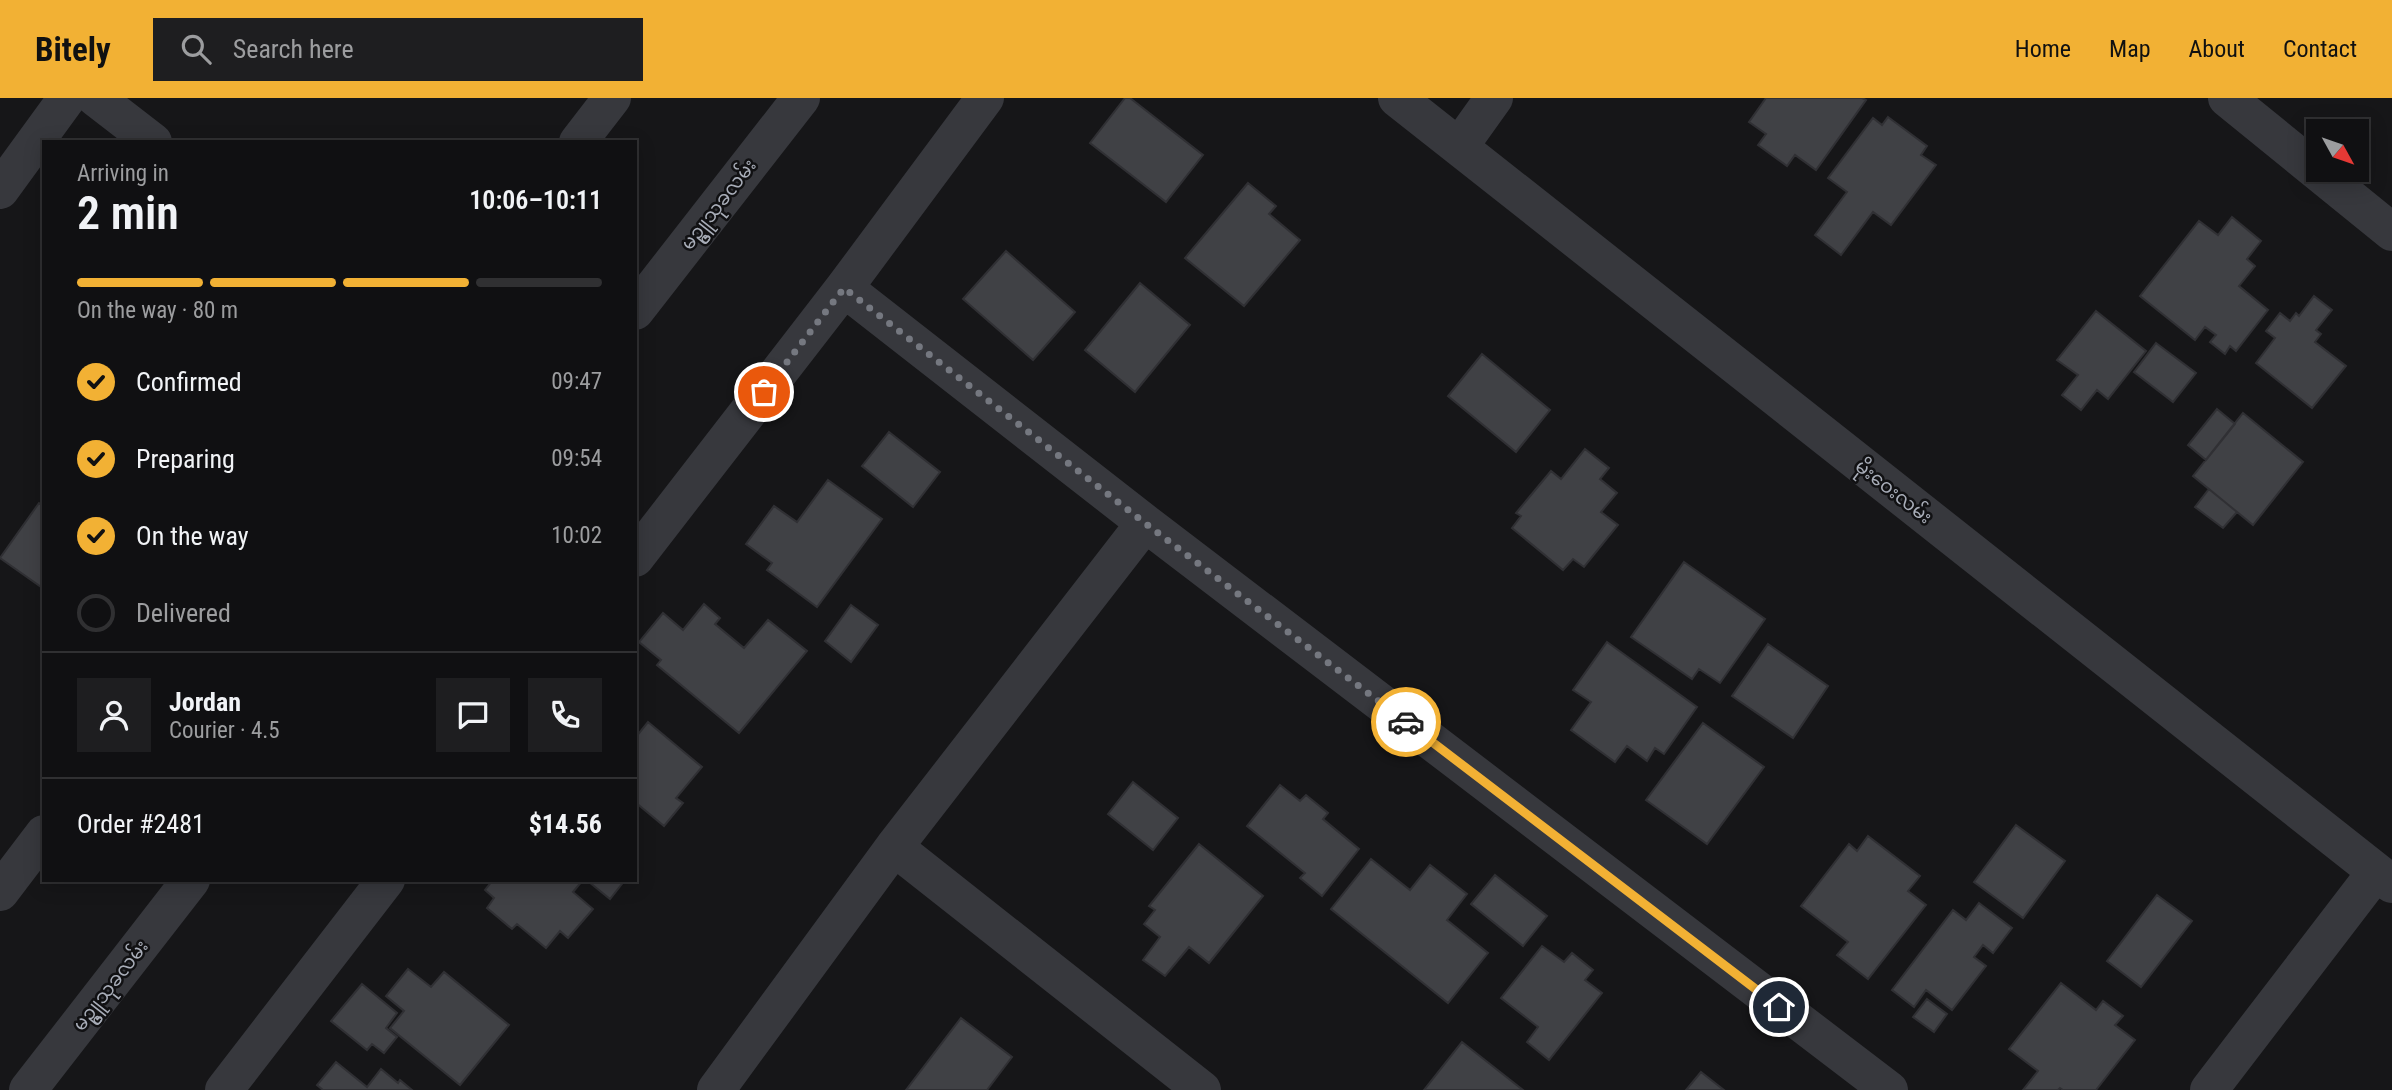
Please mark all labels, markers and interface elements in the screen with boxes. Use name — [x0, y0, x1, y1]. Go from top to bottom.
search box — [153, 18, 643, 81]
text: Bitely — [35, 30, 111, 69]
icon: search — [177, 30, 215, 68]
text: Search here — [233, 34, 354, 64]
text: Home — [2015, 35, 2071, 63]
text: Map — [2109, 35, 2151, 63]
text: About — [2189, 35, 2245, 63]
text: Contact — [2283, 35, 2357, 63]
north arrow — [2306, 119, 2370, 182]
map controls — [2306, 119, 2369, 182]
street label: မဥ္ဇူသုခလမ်း — [673, 152, 765, 258]
text: Arriving in — [77, 160, 169, 187]
text: 10:06–10:11 — [469, 185, 602, 215]
text: 2 min — [77, 186, 179, 240]
text: On the way · 80 m — [77, 297, 238, 324]
pin — [734, 362, 794, 422]
icon: check — [77, 363, 115, 401]
text: Confirmed — [136, 367, 242, 397]
text: 09:47 — [551, 368, 602, 395]
icon: bag — [745, 373, 783, 411]
icon: check — [77, 440, 115, 478]
text: Preparing — [136, 444, 235, 474]
text: 09:54 — [551, 445, 602, 472]
street label: မိုးဝေးလမ်း — [1848, 452, 1939, 533]
icon: check — [77, 517, 115, 555]
text: On the way — [136, 521, 249, 551]
text: 10:02 — [551, 522, 602, 549]
text: Delivered — [136, 598, 231, 628]
button: person — [77, 678, 151, 752]
button: chat — [436, 678, 510, 752]
button: phone — [528, 678, 602, 752]
text: Jordan — [169, 687, 241, 717]
courier — [1371, 687, 1441, 757]
icon: car — [1387, 703, 1425, 741]
text: Courier · 4.5 — [169, 717, 280, 744]
text: Order #2481 — [77, 809, 205, 839]
text: $14.56 — [529, 809, 602, 839]
street label: မဥ္ဇူသုခလမ်း — [65, 933, 157, 1039]
pin — [1749, 977, 1809, 1037]
icon: home — [1760, 988, 1798, 1026]

